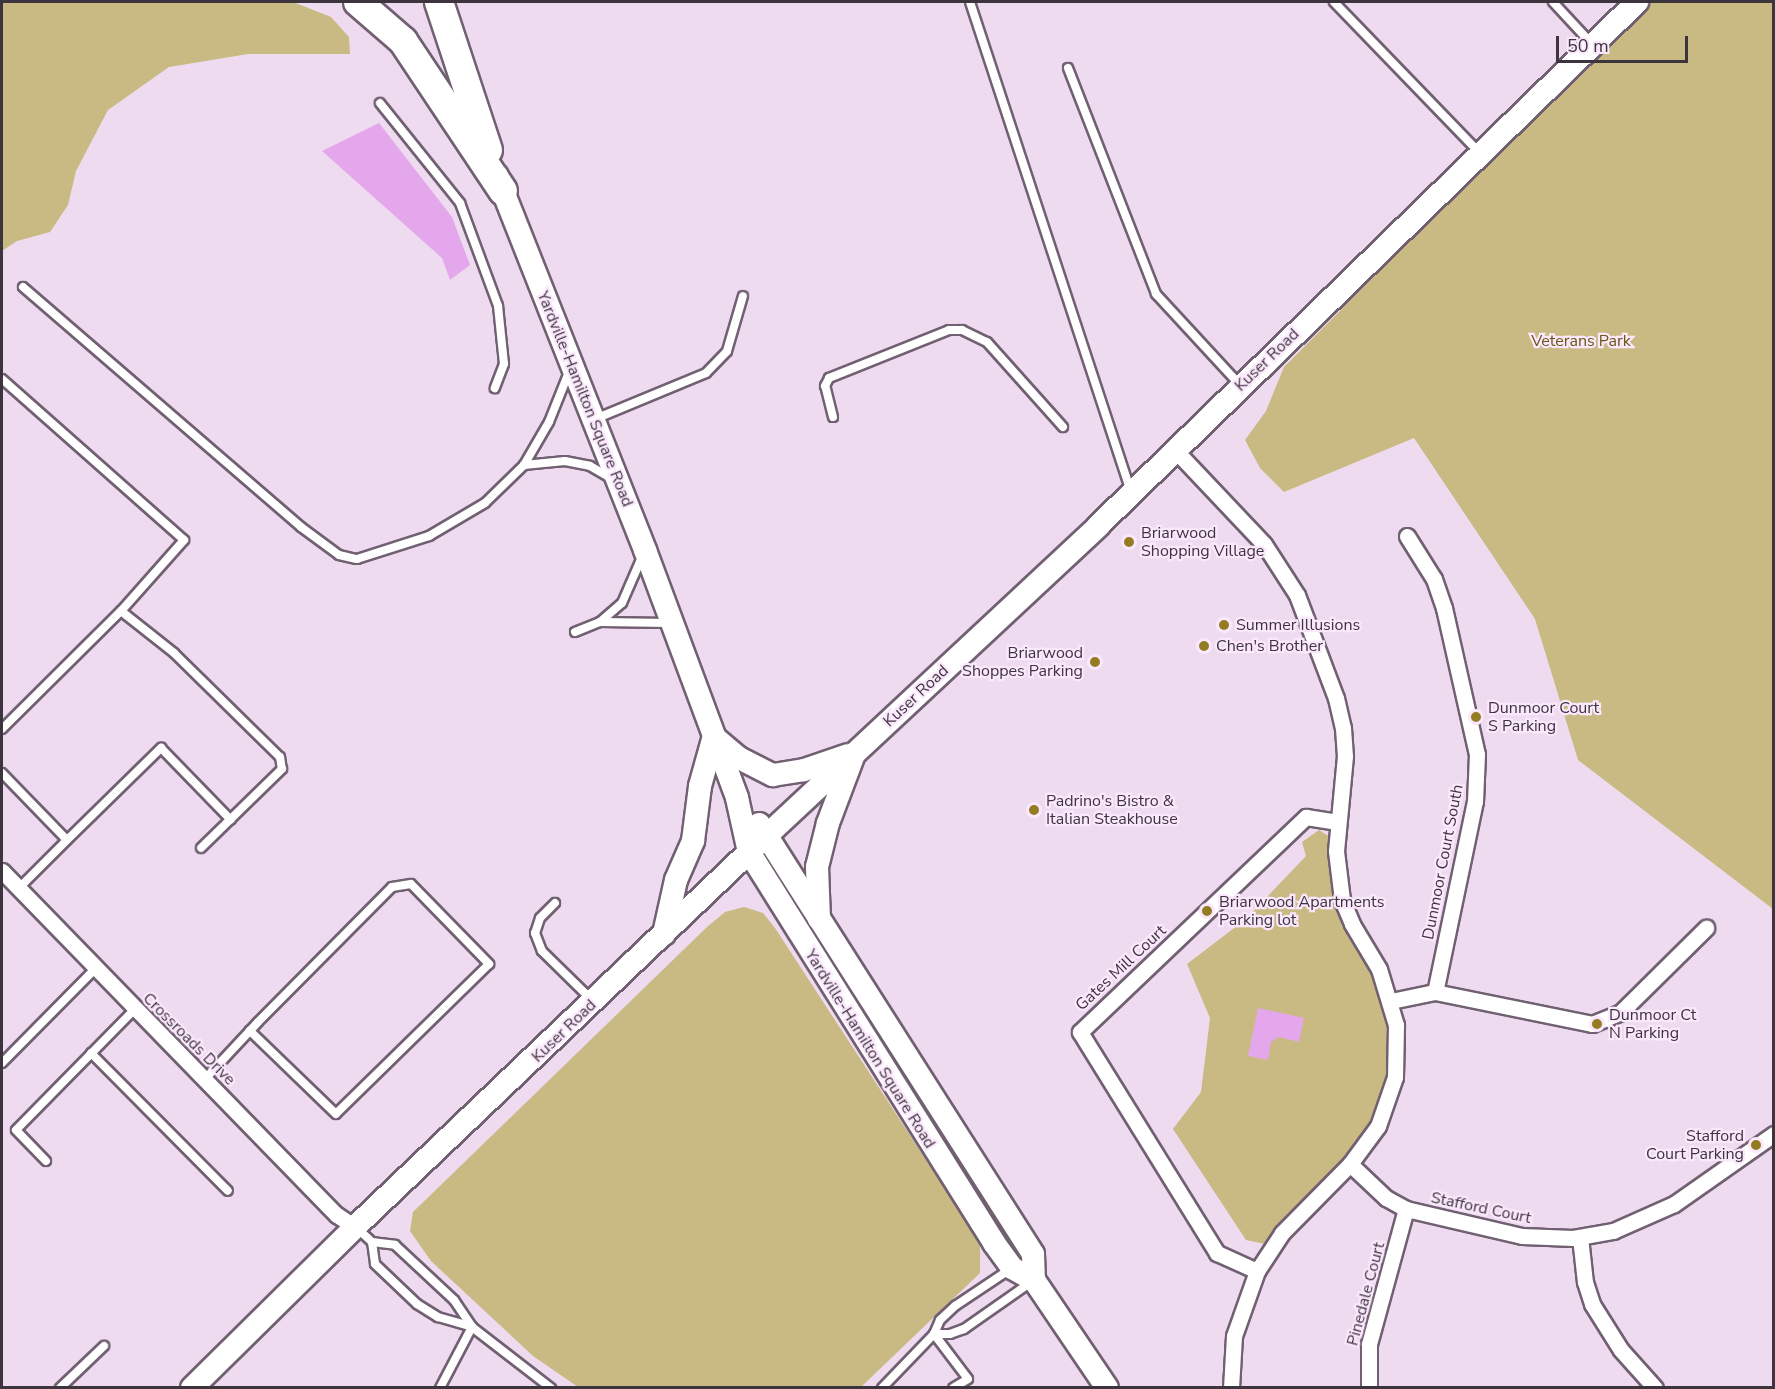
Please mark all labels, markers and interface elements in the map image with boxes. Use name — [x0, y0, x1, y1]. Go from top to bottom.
scale bar — [1559, 24, 1691, 62]
text: 50 m — [1567, 34, 1609, 58]
street label: Yardville-Hamilton Square Road — [533, 288, 637, 510]
street label: Kuser Road — [1231, 325, 1303, 395]
park label: Veterans Park — [1531, 331, 1631, 351]
place label: Briarwood Shopping Village — [1141, 523, 1264, 561]
marker: Briarwood Shopping Village — [1122, 535, 1136, 549]
place label: Summer Illusions — [1236, 615, 1360, 635]
marker: Summer Illusions — [1217, 618, 1231, 632]
place label: Chen's Brother — [1216, 636, 1323, 656]
marker: Chen's Brother — [1197, 639, 1211, 653]
place label: Briarwood Shoppes Parking — [962, 643, 1083, 681]
marker: Briarwood Shoppes Parking — [1088, 655, 1102, 669]
street label: Kuser Road — [879, 661, 953, 731]
place label: Dunmoor Court S Parking — [1488, 698, 1599, 736]
marker: Dunmoor Court S Parking — [1469, 710, 1483, 724]
street label: Dunmoor Court South — [1419, 783, 1467, 941]
place label: Padrino's Bistro & Italian Steakhouse — [1046, 791, 1178, 829]
marker: Padrino's Bistro & Italian Steakhouse — [1027, 803, 1041, 817]
place label: Briarwood Apartments Parking lot — [1219, 892, 1384, 930]
marker: Briarwood Apartments Parking lot — [1200, 904, 1214, 918]
street label: Gates Mill Court — [1072, 921, 1170, 1015]
street label: Yardville-Hamilton Square Road — [801, 946, 939, 1152]
street label: Crossroads Drive — [139, 989, 239, 1089]
street label: Kuser Road — [528, 996, 600, 1066]
place label: Dunmoor Ct N Parking — [1609, 1005, 1696, 1043]
marker: Dunmoor Ct N Parking — [1590, 1017, 1604, 1031]
place label: Stafford Court Parking — [1646, 1126, 1744, 1164]
marker: Stafford Court Parking — [1749, 1138, 1763, 1152]
street label: Stafford Court — [1429, 1188, 1533, 1228]
street label: Pinedale Court — [1343, 1240, 1389, 1348]

